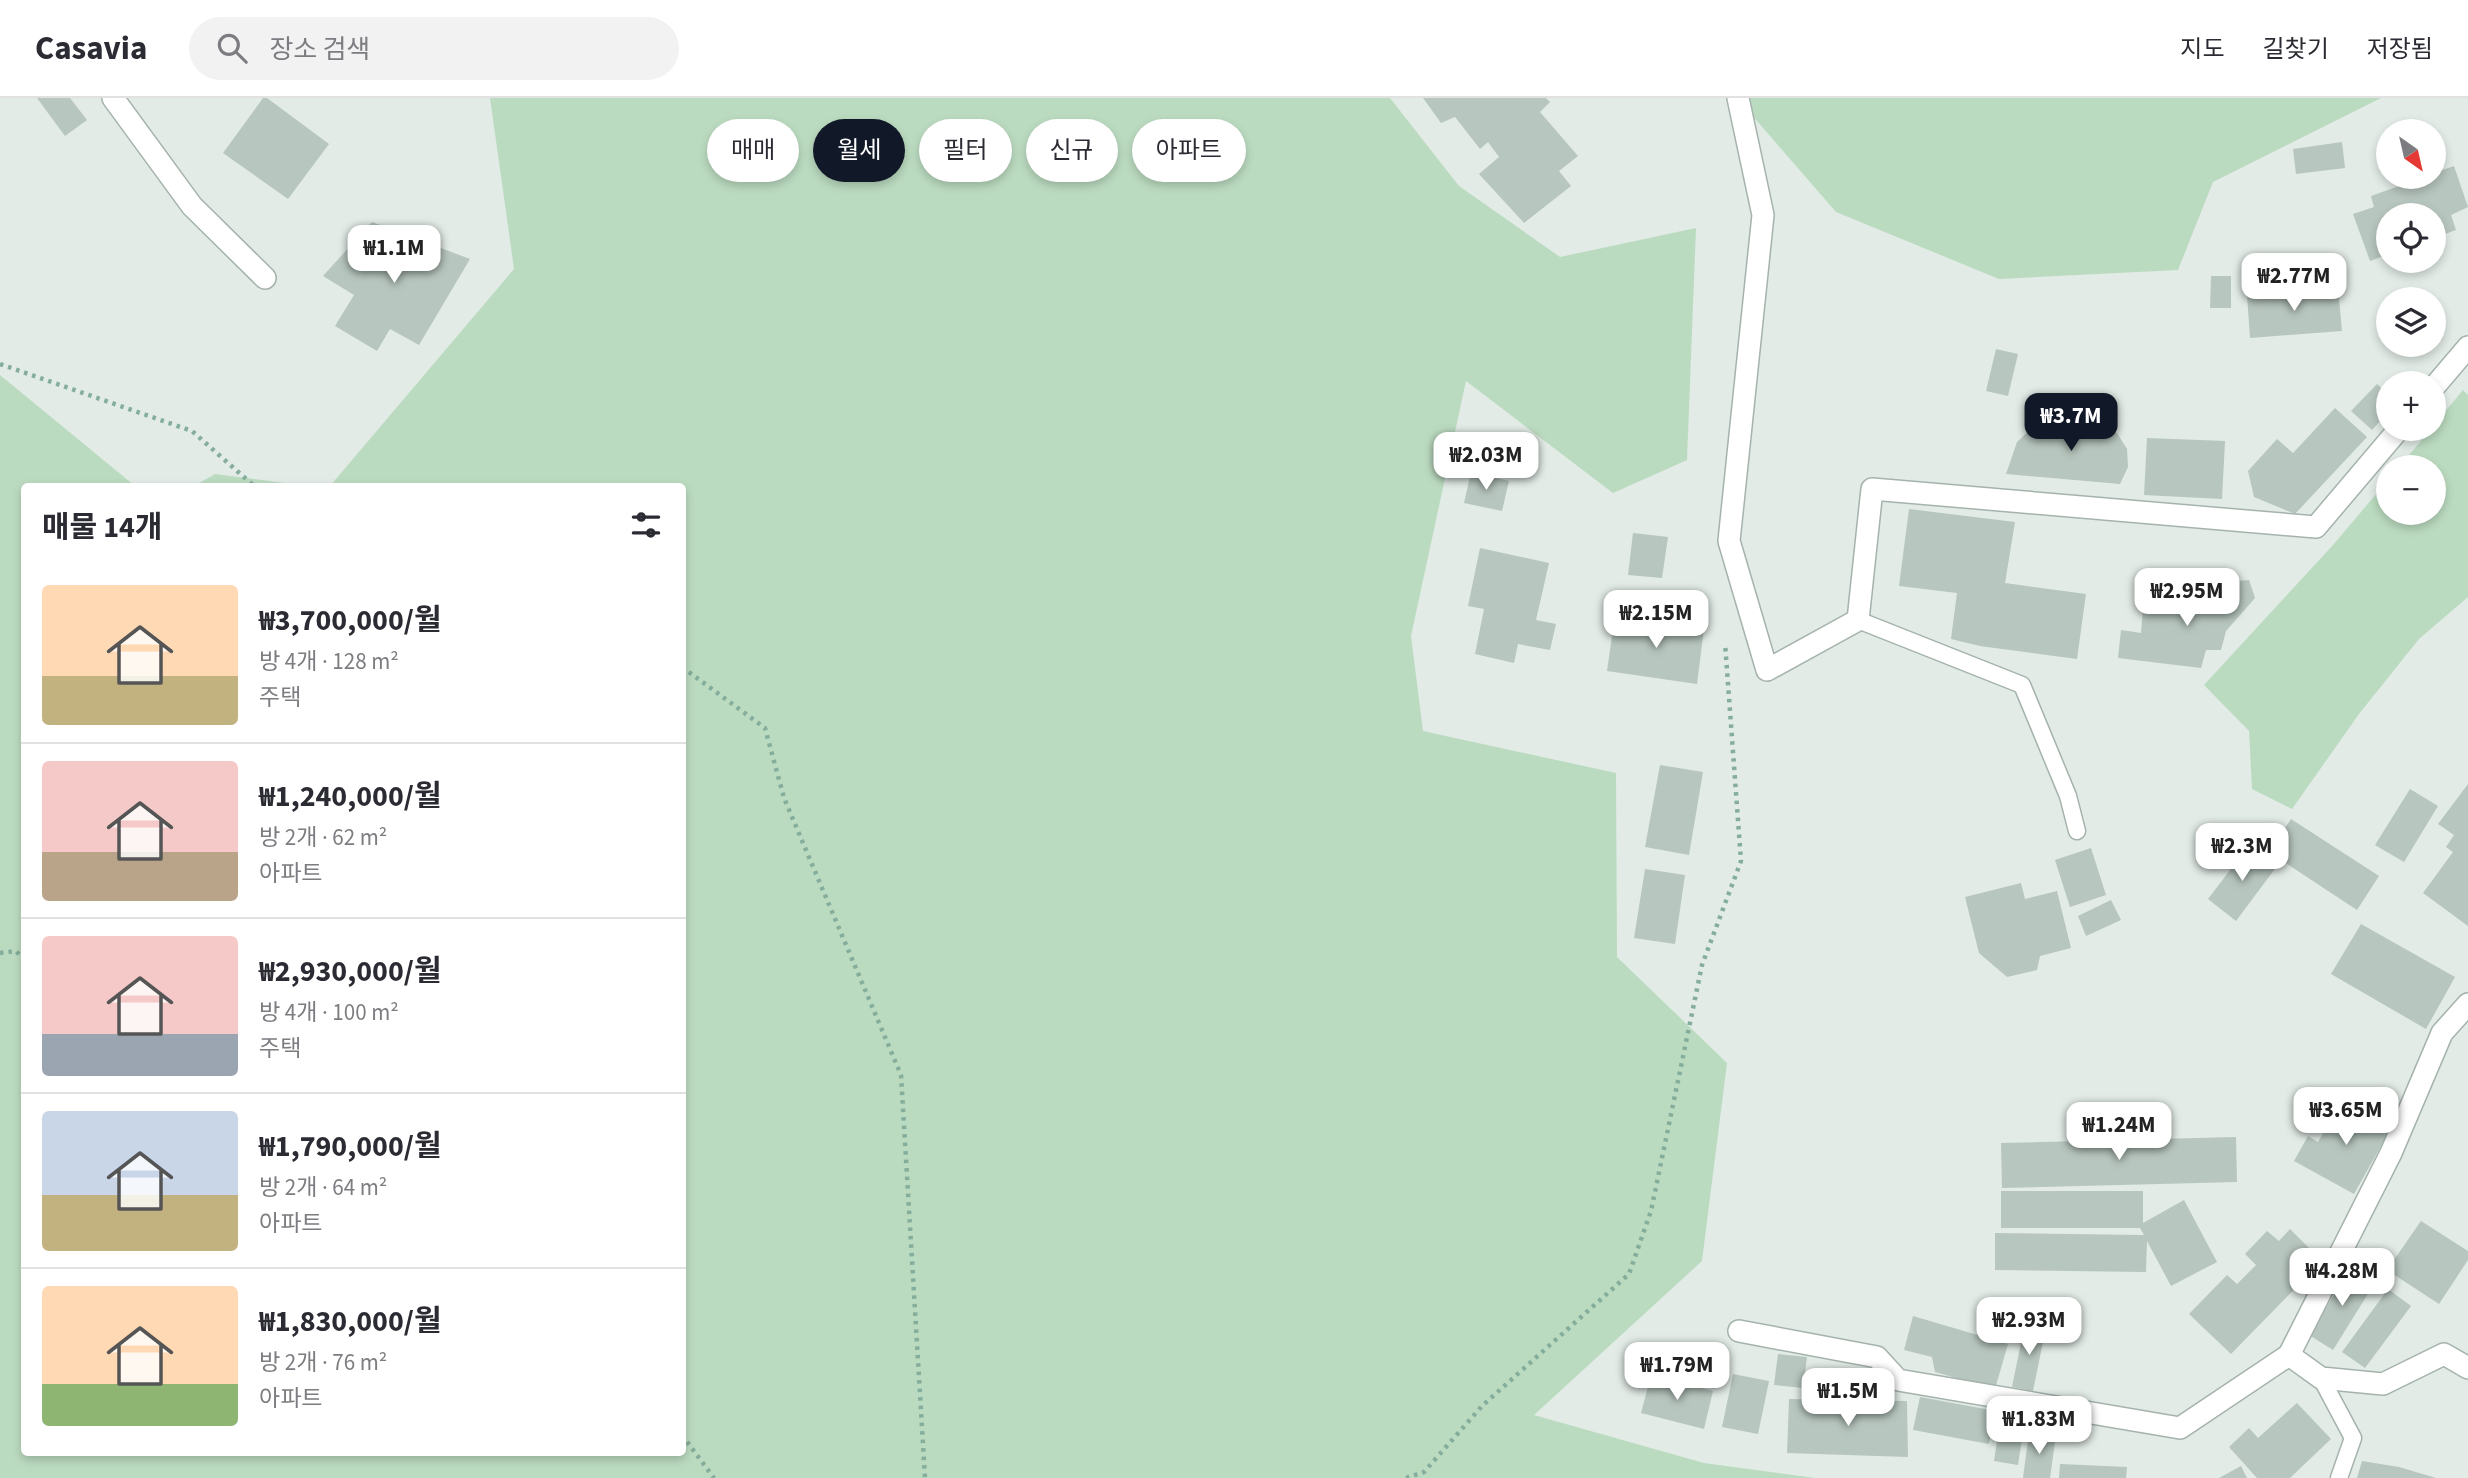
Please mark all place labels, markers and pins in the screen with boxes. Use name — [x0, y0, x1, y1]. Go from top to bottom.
pin: ₩1.1M — [345, 226, 443, 285]
pin: ₩2.77M — [2237, 254, 2351, 313]
pin: ₩3.7M — [2022, 394, 2120, 453]
pin: ₩2.03M — [1429, 432, 1543, 492]
pin: ₩2.95M — [2130, 568, 2244, 628]
pin: ₩2.15M — [1599, 590, 1713, 650]
pin: ₩2.3M — [2193, 824, 2291, 883]
pin: ₩3.65M — [2289, 1088, 2403, 1147]
pin: ₩1.24M — [2062, 1102, 2176, 1162]
pin: ₩4.28M — [2285, 1248, 2399, 1308]
pin: ₩2.93M — [1972, 1298, 2086, 1357]
pin: ₩1.79M — [1620, 1342, 1734, 1402]
pin: ₩1.5M — [1799, 1368, 1897, 1428]
pin: ₩1.83M — [1982, 1396, 2096, 1456]

